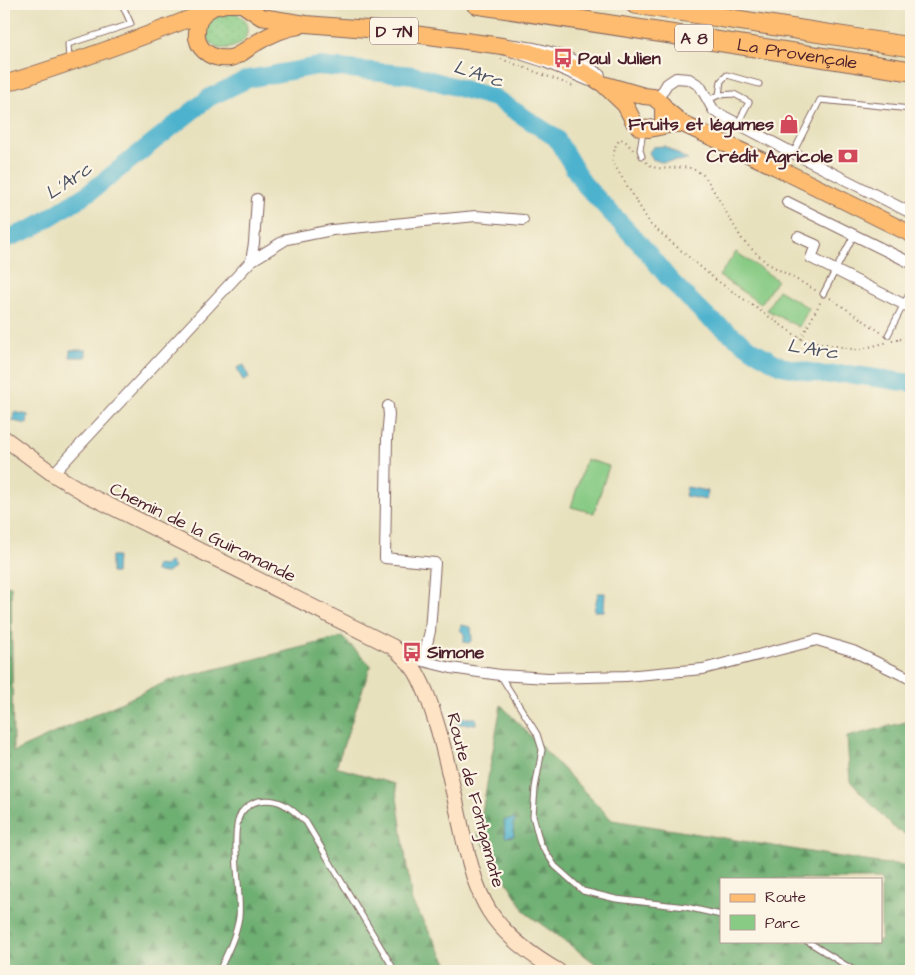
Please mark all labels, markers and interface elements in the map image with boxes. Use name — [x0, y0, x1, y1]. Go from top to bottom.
road number: D 7N — [370, 18, 418, 44]
road number: A 8 — [675, 24, 713, 52]
street label: La Provençale — [735, 32, 859, 76]
place label: Paul Julien — [578, 46, 661, 71]
bus stop icon: Paul Julien — [552, 47, 574, 69]
water label: L'Arc — [450, 54, 508, 95]
place label: Fruits et légumes — [628, 112, 774, 138]
shop icon: Fruits et légumes — [778, 113, 800, 135]
place label: Crédit Agricole — [707, 144, 833, 170]
bank icon: Crédit Agricole — [837, 145, 859, 167]
water label: L'Arc — [40, 155, 98, 207]
water label: L'Arc — [786, 332, 841, 367]
street label: Chemin de la Guiramande — [106, 476, 300, 589]
place label: Simone — [426, 640, 484, 665]
bus stop icon: Simone — [401, 641, 423, 663]
street label: Route de Fontgamate — [439, 710, 511, 891]
legend — [720, 878, 882, 942]
text: Route — [765, 887, 806, 908]
text: Parc — [765, 913, 800, 934]

